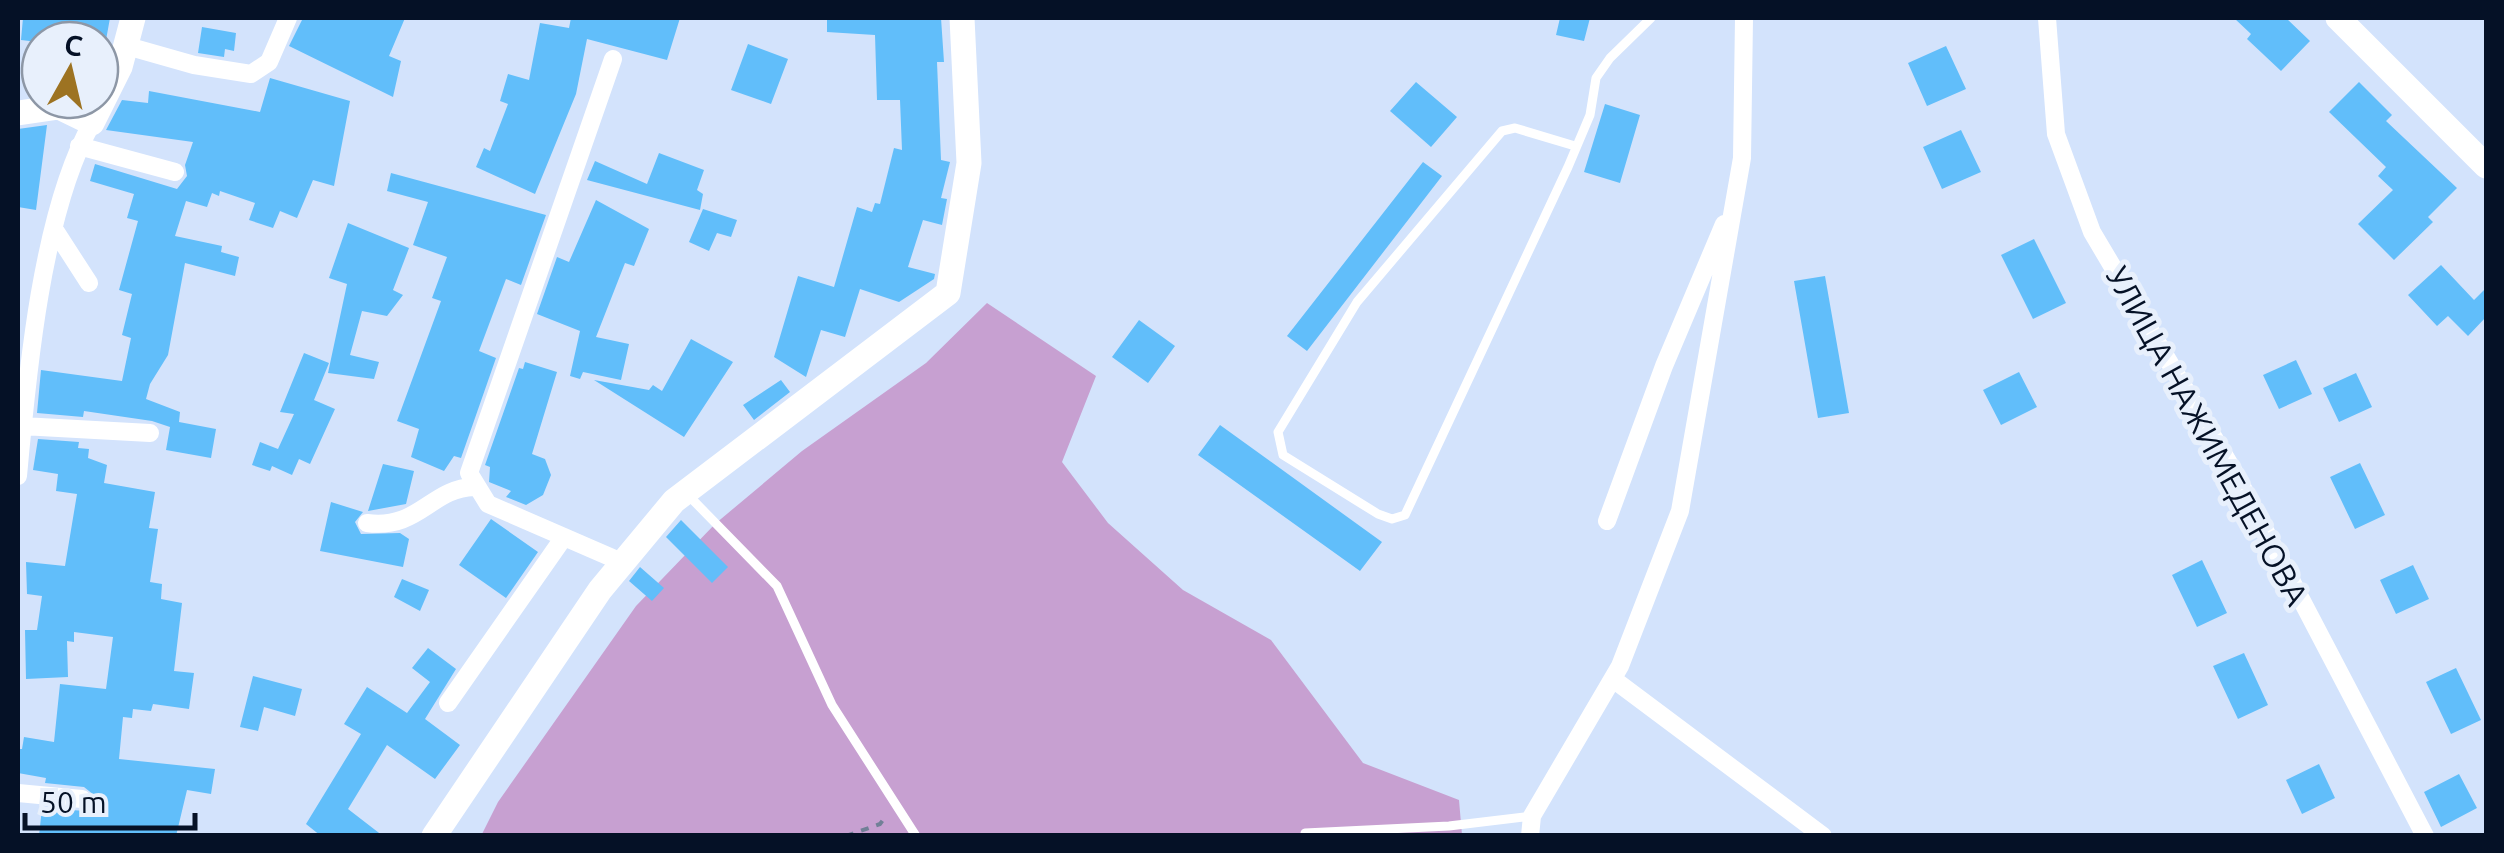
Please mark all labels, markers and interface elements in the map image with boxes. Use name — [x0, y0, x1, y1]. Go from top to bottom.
north arrow — [20, 20, 120, 120]
text: С — [63, 28, 85, 61]
street label: УЛИЦА НАЖИМЕДЕНОВА — [2100, 260, 2316, 611]
scale bar — [25, 768, 195, 830]
text: 50 m — [40, 785, 107, 819]

